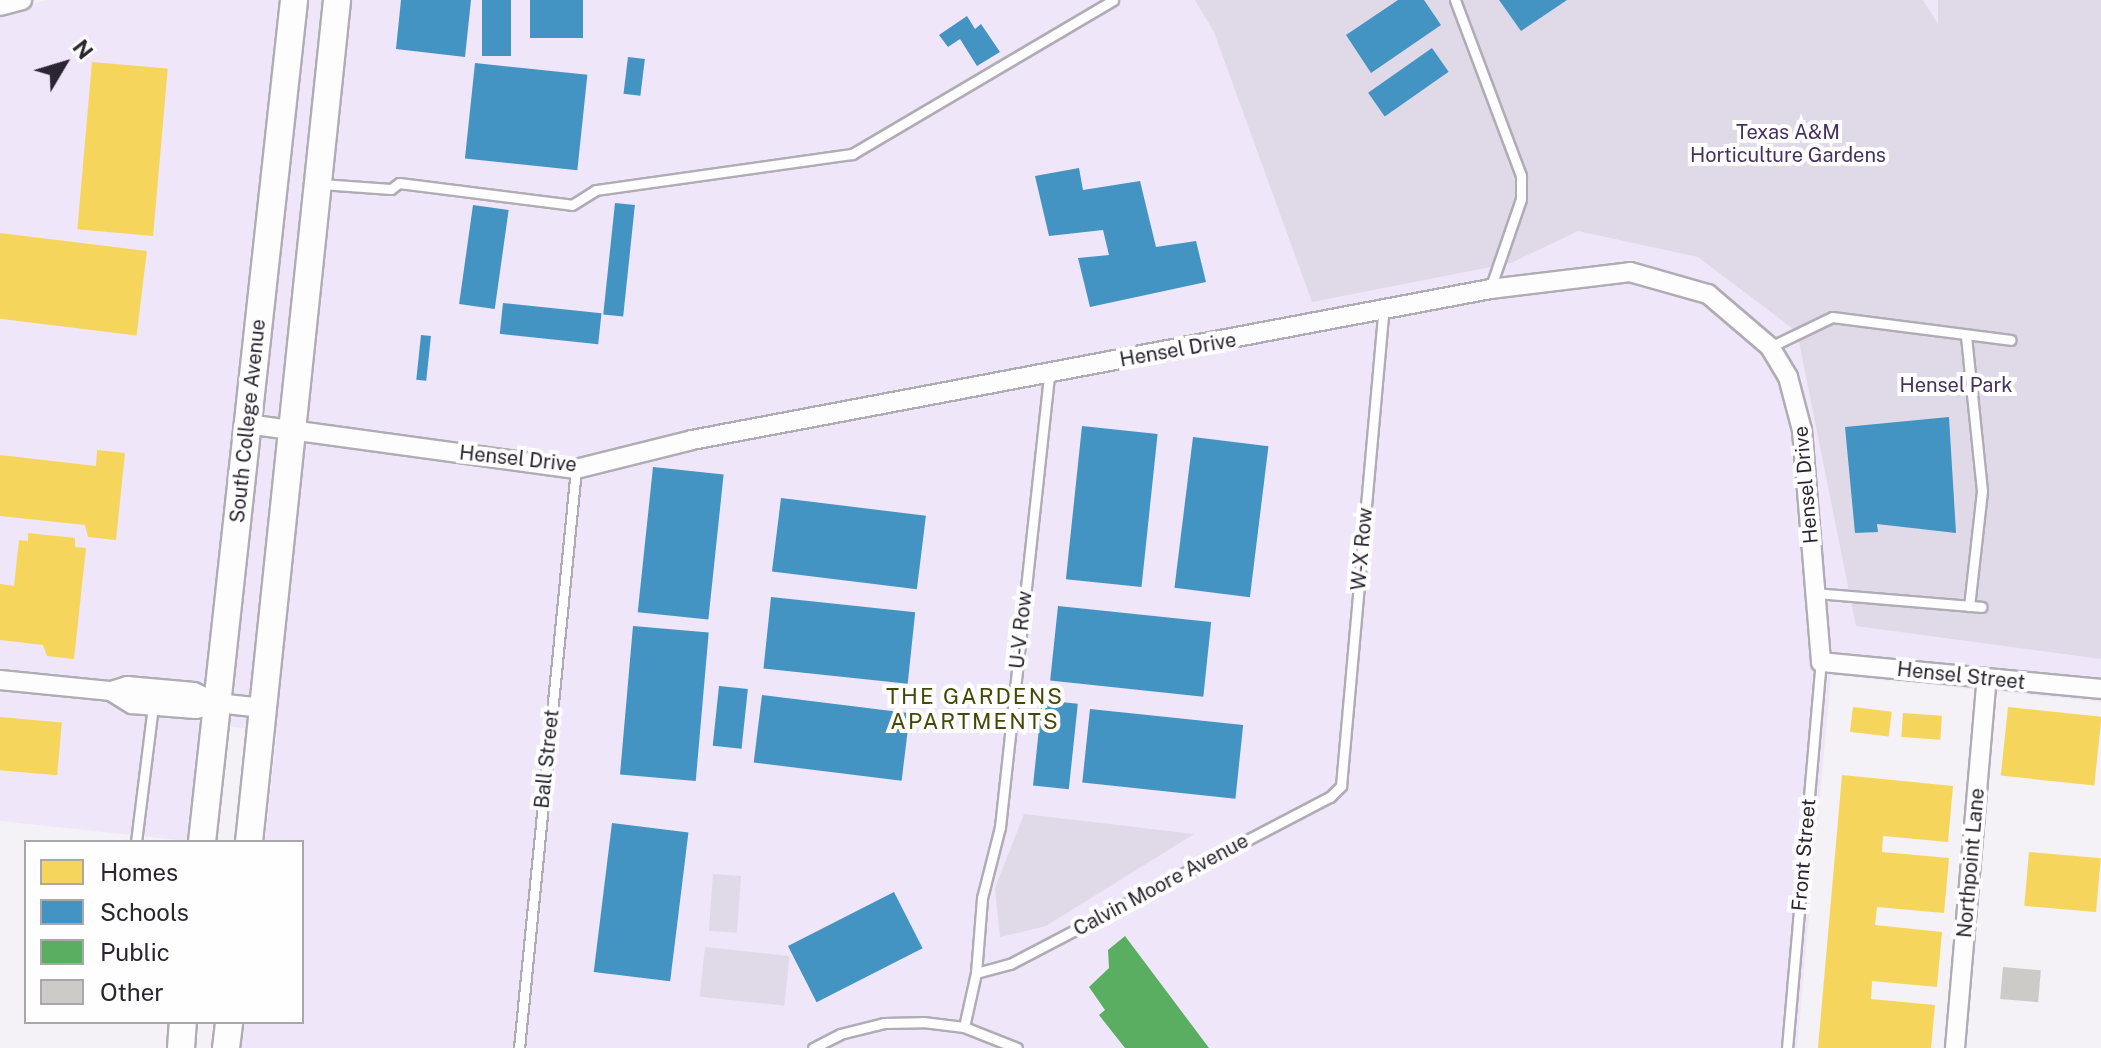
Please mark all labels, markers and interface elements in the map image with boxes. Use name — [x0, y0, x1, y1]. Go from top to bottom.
north arrow — [24, 24, 104, 104]
text: N — [67, 34, 98, 64]
park label: Texas A&M Horticulture Gardens — [1690, 121, 1886, 168]
street label: South College Avenue — [225, 318, 271, 524]
street label: Hensel Drive — [1118, 328, 1238, 372]
park label: Hensel Park — [1900, 373, 2012, 397]
street label: Hensel Drive — [1789, 425, 1823, 545]
street label: Hensel Drive — [458, 441, 578, 477]
street label: W-X Row — [1346, 507, 1378, 591]
street label: U-V Row — [1005, 590, 1037, 670]
street label: Hensel Street — [1896, 657, 2026, 695]
district label: THE GARDENS APARTMENTS — [886, 683, 1064, 734]
street label: Ball Street — [530, 708, 564, 810]
street label: Northpoint Lane — [1952, 787, 1990, 939]
street label: Front Street — [1787, 798, 1821, 912]
street label: Calvin Moore Avenue — [1069, 829, 1253, 941]
legend — [24, 840, 304, 1024]
text: Homes — [100, 858, 178, 886]
text: Schools — [100, 898, 189, 926]
text: Public — [100, 938, 170, 966]
text: Other — [100, 978, 164, 1006]

